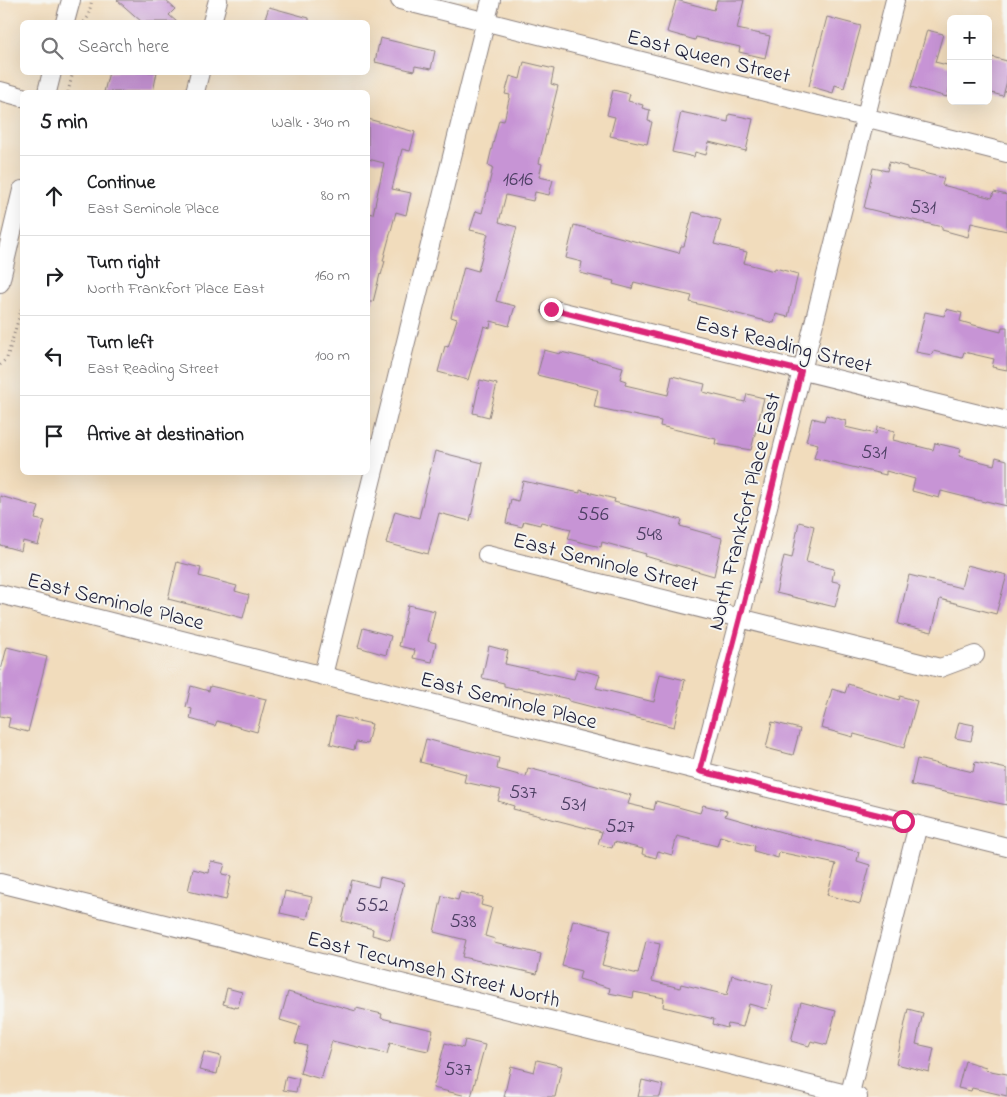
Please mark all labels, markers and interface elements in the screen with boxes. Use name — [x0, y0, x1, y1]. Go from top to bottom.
map controls — [947, 15, 992, 105]
button: + — [947, 15, 992, 60]
search box — [20, 20, 370, 75]
street label: East Queen Street — [623, 22, 794, 94]
icon: search — [38, 34, 66, 62]
text: Search here — [78, 34, 169, 61]
button: − — [947, 60, 992, 105]
text: 5 min — [40, 108, 88, 138]
text: Walk · 340 m — [271, 111, 350, 135]
house number: 1616 — [503, 166, 533, 195]
text: Continue — [87, 170, 155, 197]
icon: ahead — [40, 182, 68, 210]
text: 80 m — [321, 184, 350, 208]
house number: 531 — [910, 194, 936, 223]
text: East Seminole Place — [87, 197, 219, 221]
text: Turn right — [87, 250, 160, 277]
icon: right — [40, 262, 68, 290]
text: 160 m — [315, 264, 350, 288]
text: North Frankfort Place East — [87, 277, 265, 301]
route end — [540, 298, 563, 321]
street label: East Reading Street — [691, 308, 876, 384]
text: Turn left — [87, 330, 154, 357]
icon: left — [40, 342, 68, 370]
text: 100 m — [315, 344, 350, 368]
text: East Reading Street — [87, 357, 219, 381]
street label: North Frankfort Place East — [701, 389, 791, 634]
icon: arrive — [40, 422, 68, 450]
text: Arrive at destination — [87, 422, 244, 449]
house number: 531 — [861, 439, 887, 468]
house number: 556 — [577, 501, 609, 530]
house number: 548 — [635, 521, 663, 550]
street label: East Seminole Street — [509, 525, 702, 603]
street label: East Seminole Place — [23, 565, 207, 640]
street label: East Seminole Place — [416, 664, 600, 739]
house number: 537 — [509, 779, 537, 808]
house number: 531 — [560, 791, 586, 820]
route start — [892, 810, 915, 833]
house number: 527 — [605, 813, 635, 842]
house number: 552 — [356, 892, 388, 921]
house number: 538 — [449, 908, 477, 937]
street label: East Tecumseh Street North — [303, 924, 563, 1018]
house number: 537 — [444, 1056, 472, 1085]

